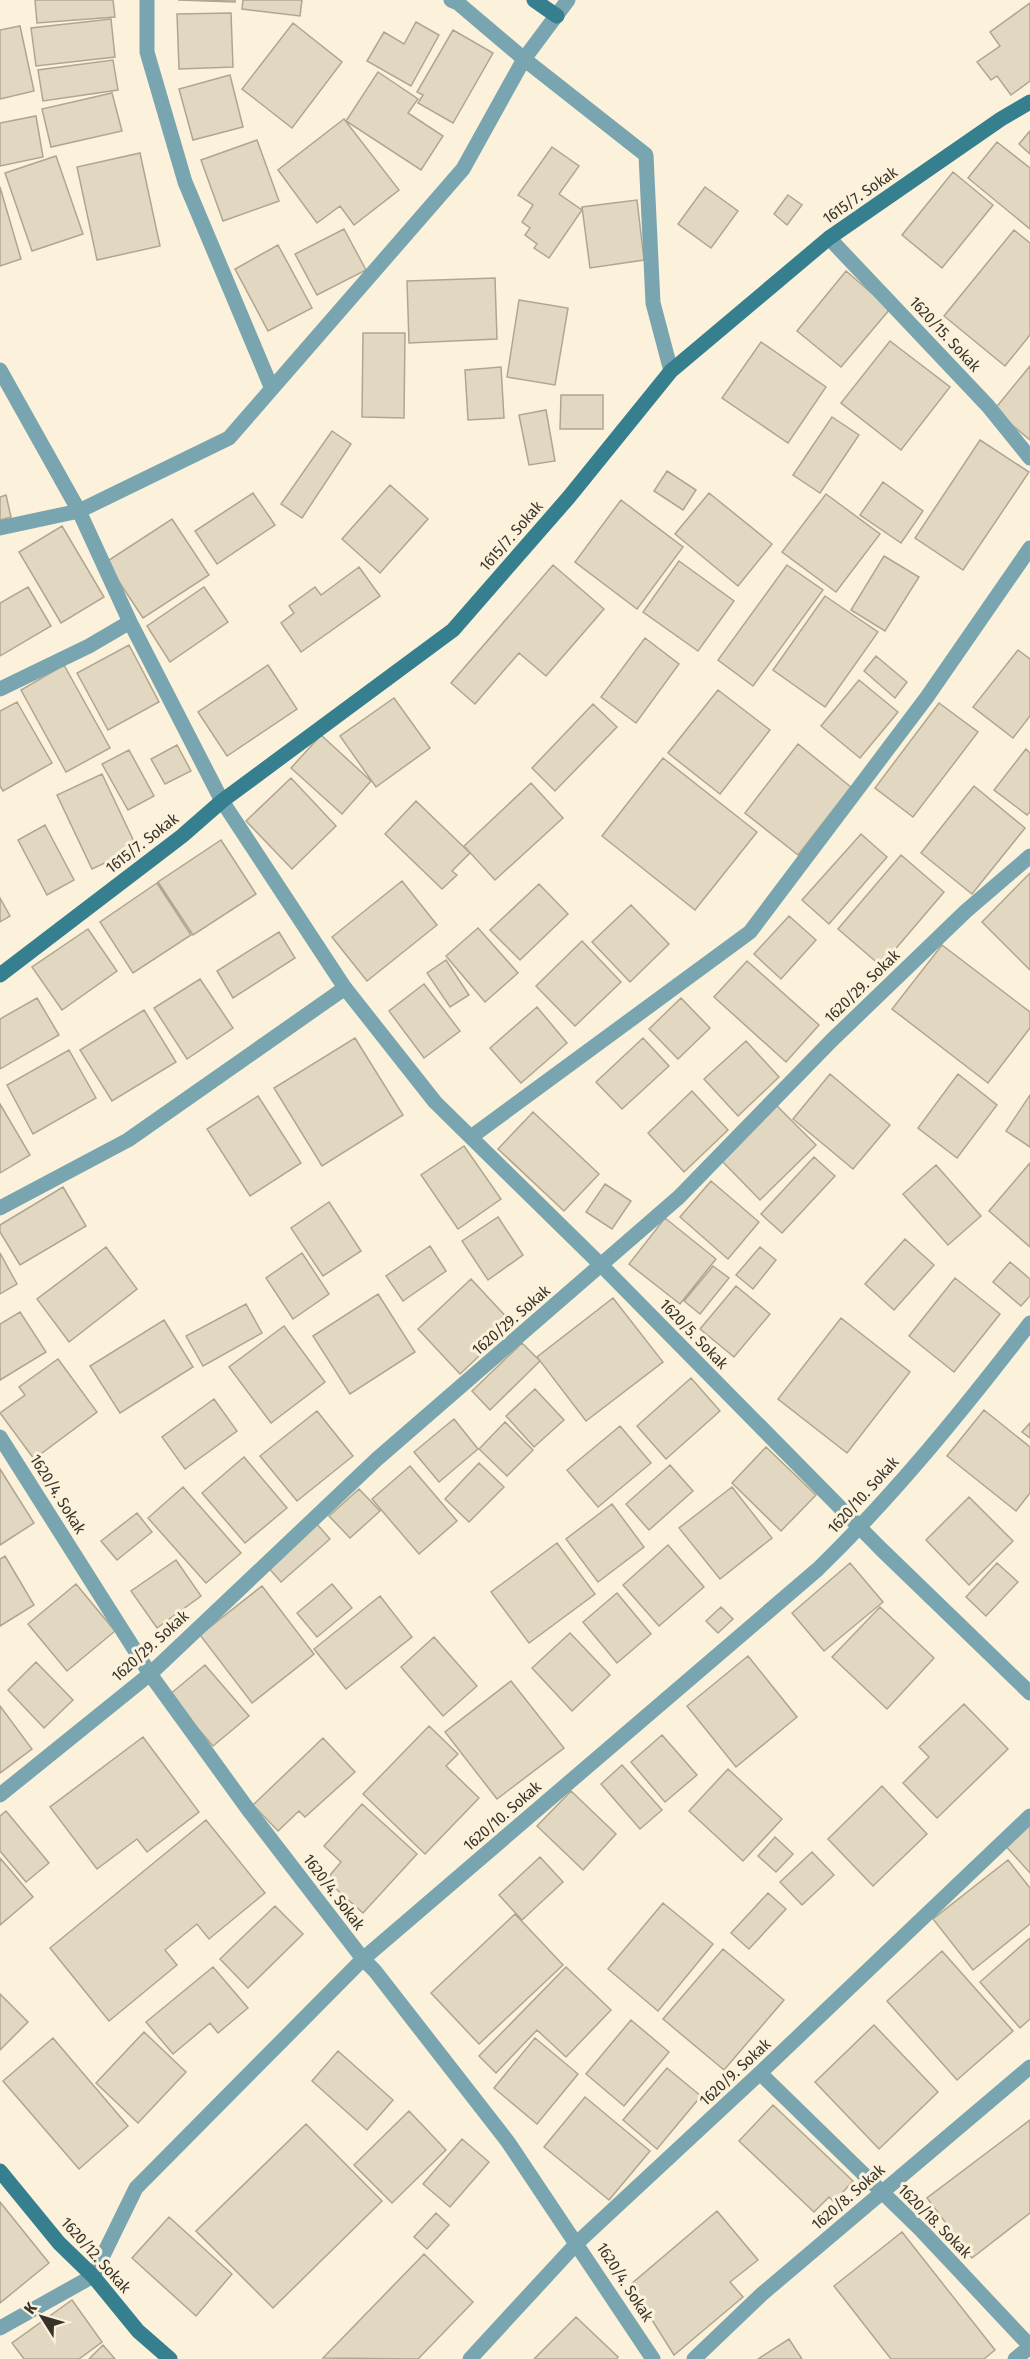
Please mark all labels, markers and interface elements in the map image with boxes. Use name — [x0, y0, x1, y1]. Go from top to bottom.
street label: 1615/7. Sokak — [819, 162, 901, 228]
street label: 1620/15. Sokak — [905, 293, 985, 376]
street label: 1615/7. Sokak — [475, 497, 547, 575]
street label: 1615/7. Sokak — [102, 808, 182, 877]
street label: 1620/29. Sokak — [821, 945, 904, 1027]
street label: 1620/29. Sokak — [468, 1281, 554, 1359]
street label: 1620/5. Sokak — [656, 1295, 732, 1373]
street label: 1620/4. Sokak — [26, 1451, 90, 1538]
street label: 1620/10. Sokak — [824, 1452, 903, 1537]
street label: 1620/29. Sokak — [108, 1606, 193, 1686]
street label: 1620/10. Sokak — [459, 1777, 545, 1855]
street label: 1620/4. Sokak — [299, 1850, 369, 1934]
street label: 1620/9. Sokak — [696, 2034, 775, 2110]
street label: 1620/8. Sokak — [808, 2160, 889, 2234]
street label: 1620/18. Sokak — [894, 2180, 976, 2262]
street label: 1620/12. Sokak — [57, 2213, 135, 2297]
street label: 1620/4. Sokak — [593, 2239, 658, 2325]
north arrow — [12, 2287, 72, 2347]
text: K — [20, 2298, 41, 2318]

